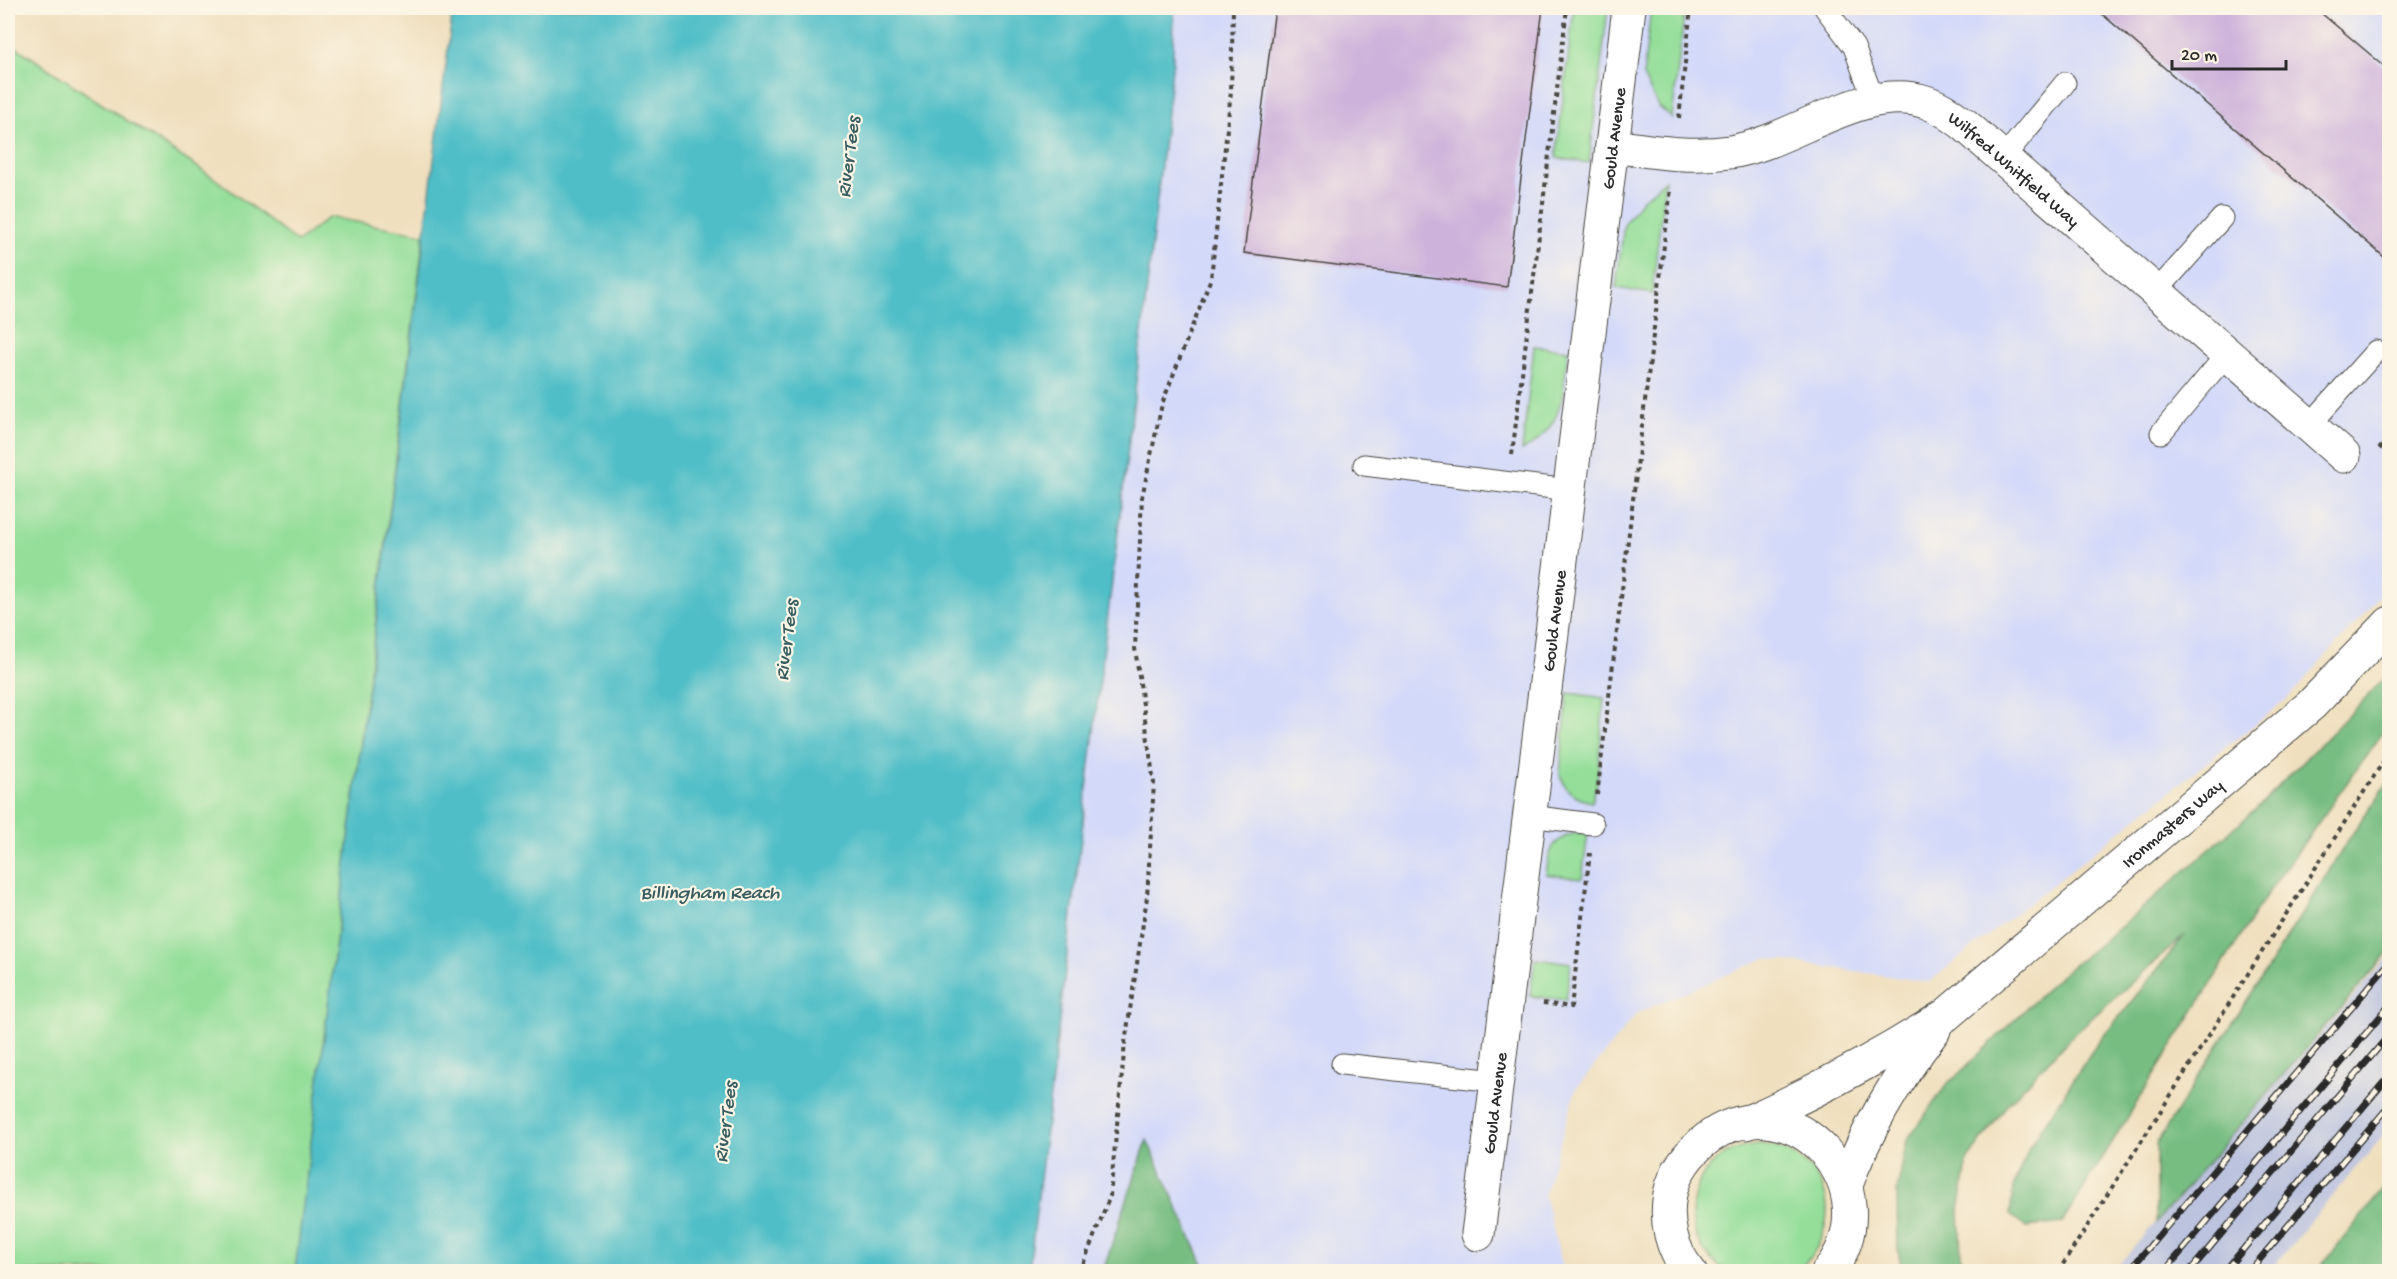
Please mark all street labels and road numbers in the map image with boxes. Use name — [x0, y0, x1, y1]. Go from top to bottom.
street label: Gould Avenue — [1599, 86, 1632, 191]
street label: Wilfred Whitfield Way — [1943, 108, 2083, 233]
street label: Gould Avenue — [1539, 568, 1573, 673]
street label: Ironmasters Way — [2119, 776, 2229, 874]
street label: Gould Avenue — [1480, 1051, 1513, 1155]

